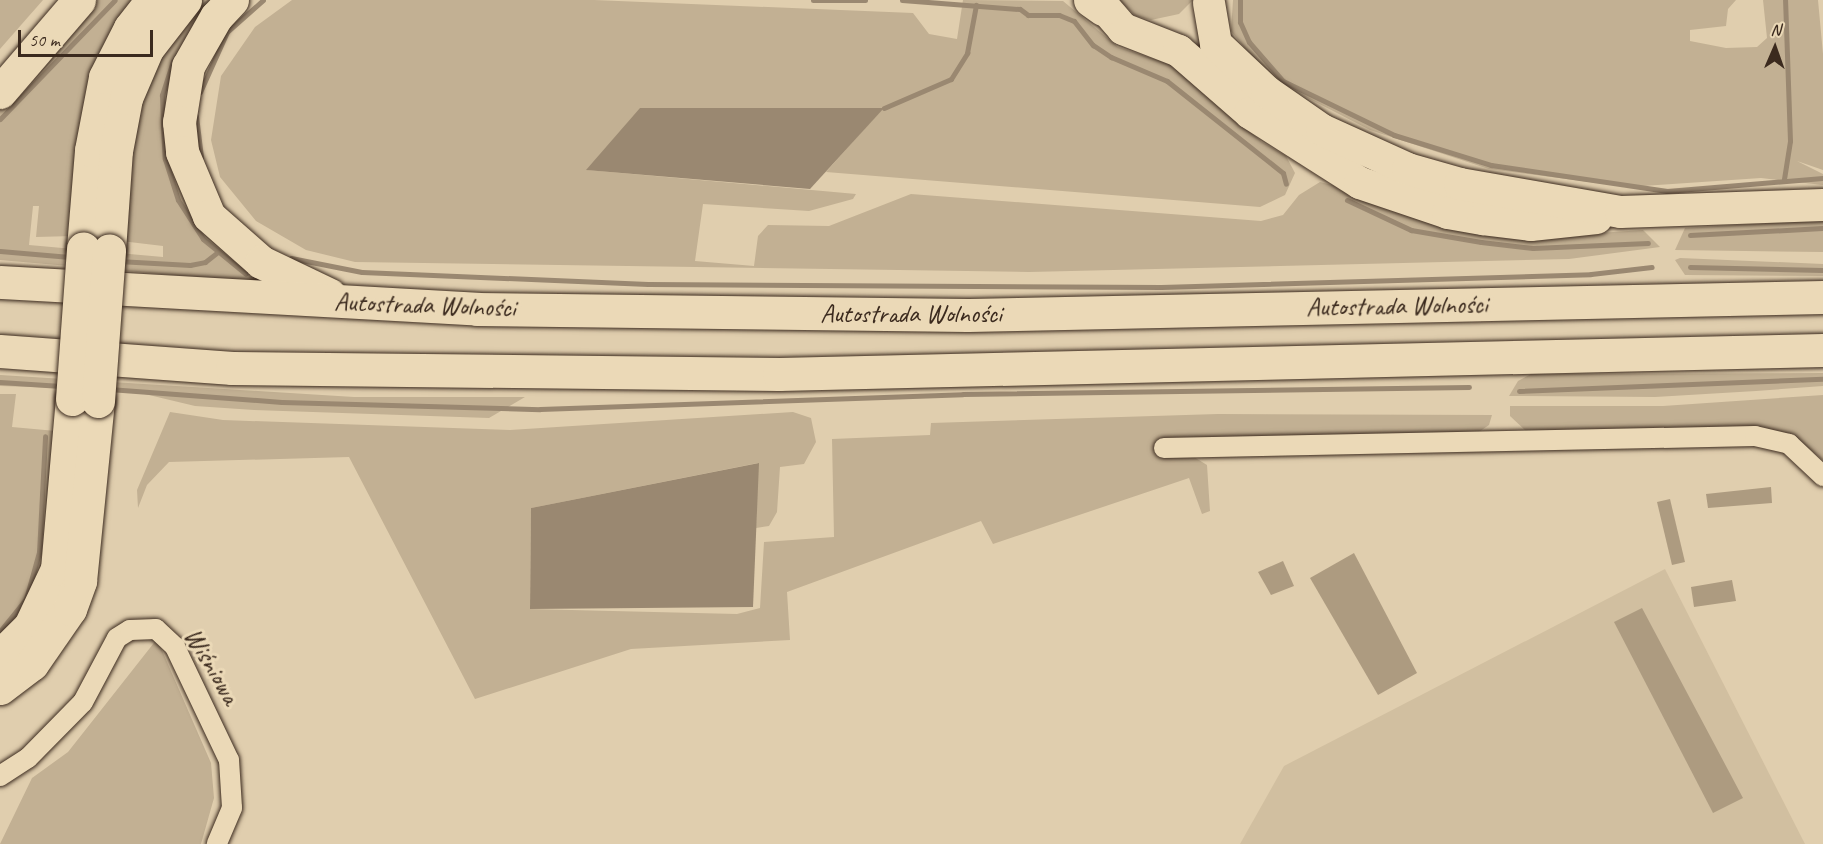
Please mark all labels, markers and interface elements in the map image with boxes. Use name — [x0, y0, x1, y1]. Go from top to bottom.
scale bar — [21, 18, 156, 56]
north arrow — [1745, 18, 1805, 78]
text: N — [1770, 20, 1781, 40]
text: 50 m — [29, 29, 60, 51]
street label: Autostrada Wolności — [334, 286, 516, 324]
street label: Autostrada Wolności — [1306, 289, 1488, 323]
street label: Autostrada Wolności — [820, 298, 1002, 330]
street label: Wiśniowa — [177, 622, 247, 710]

